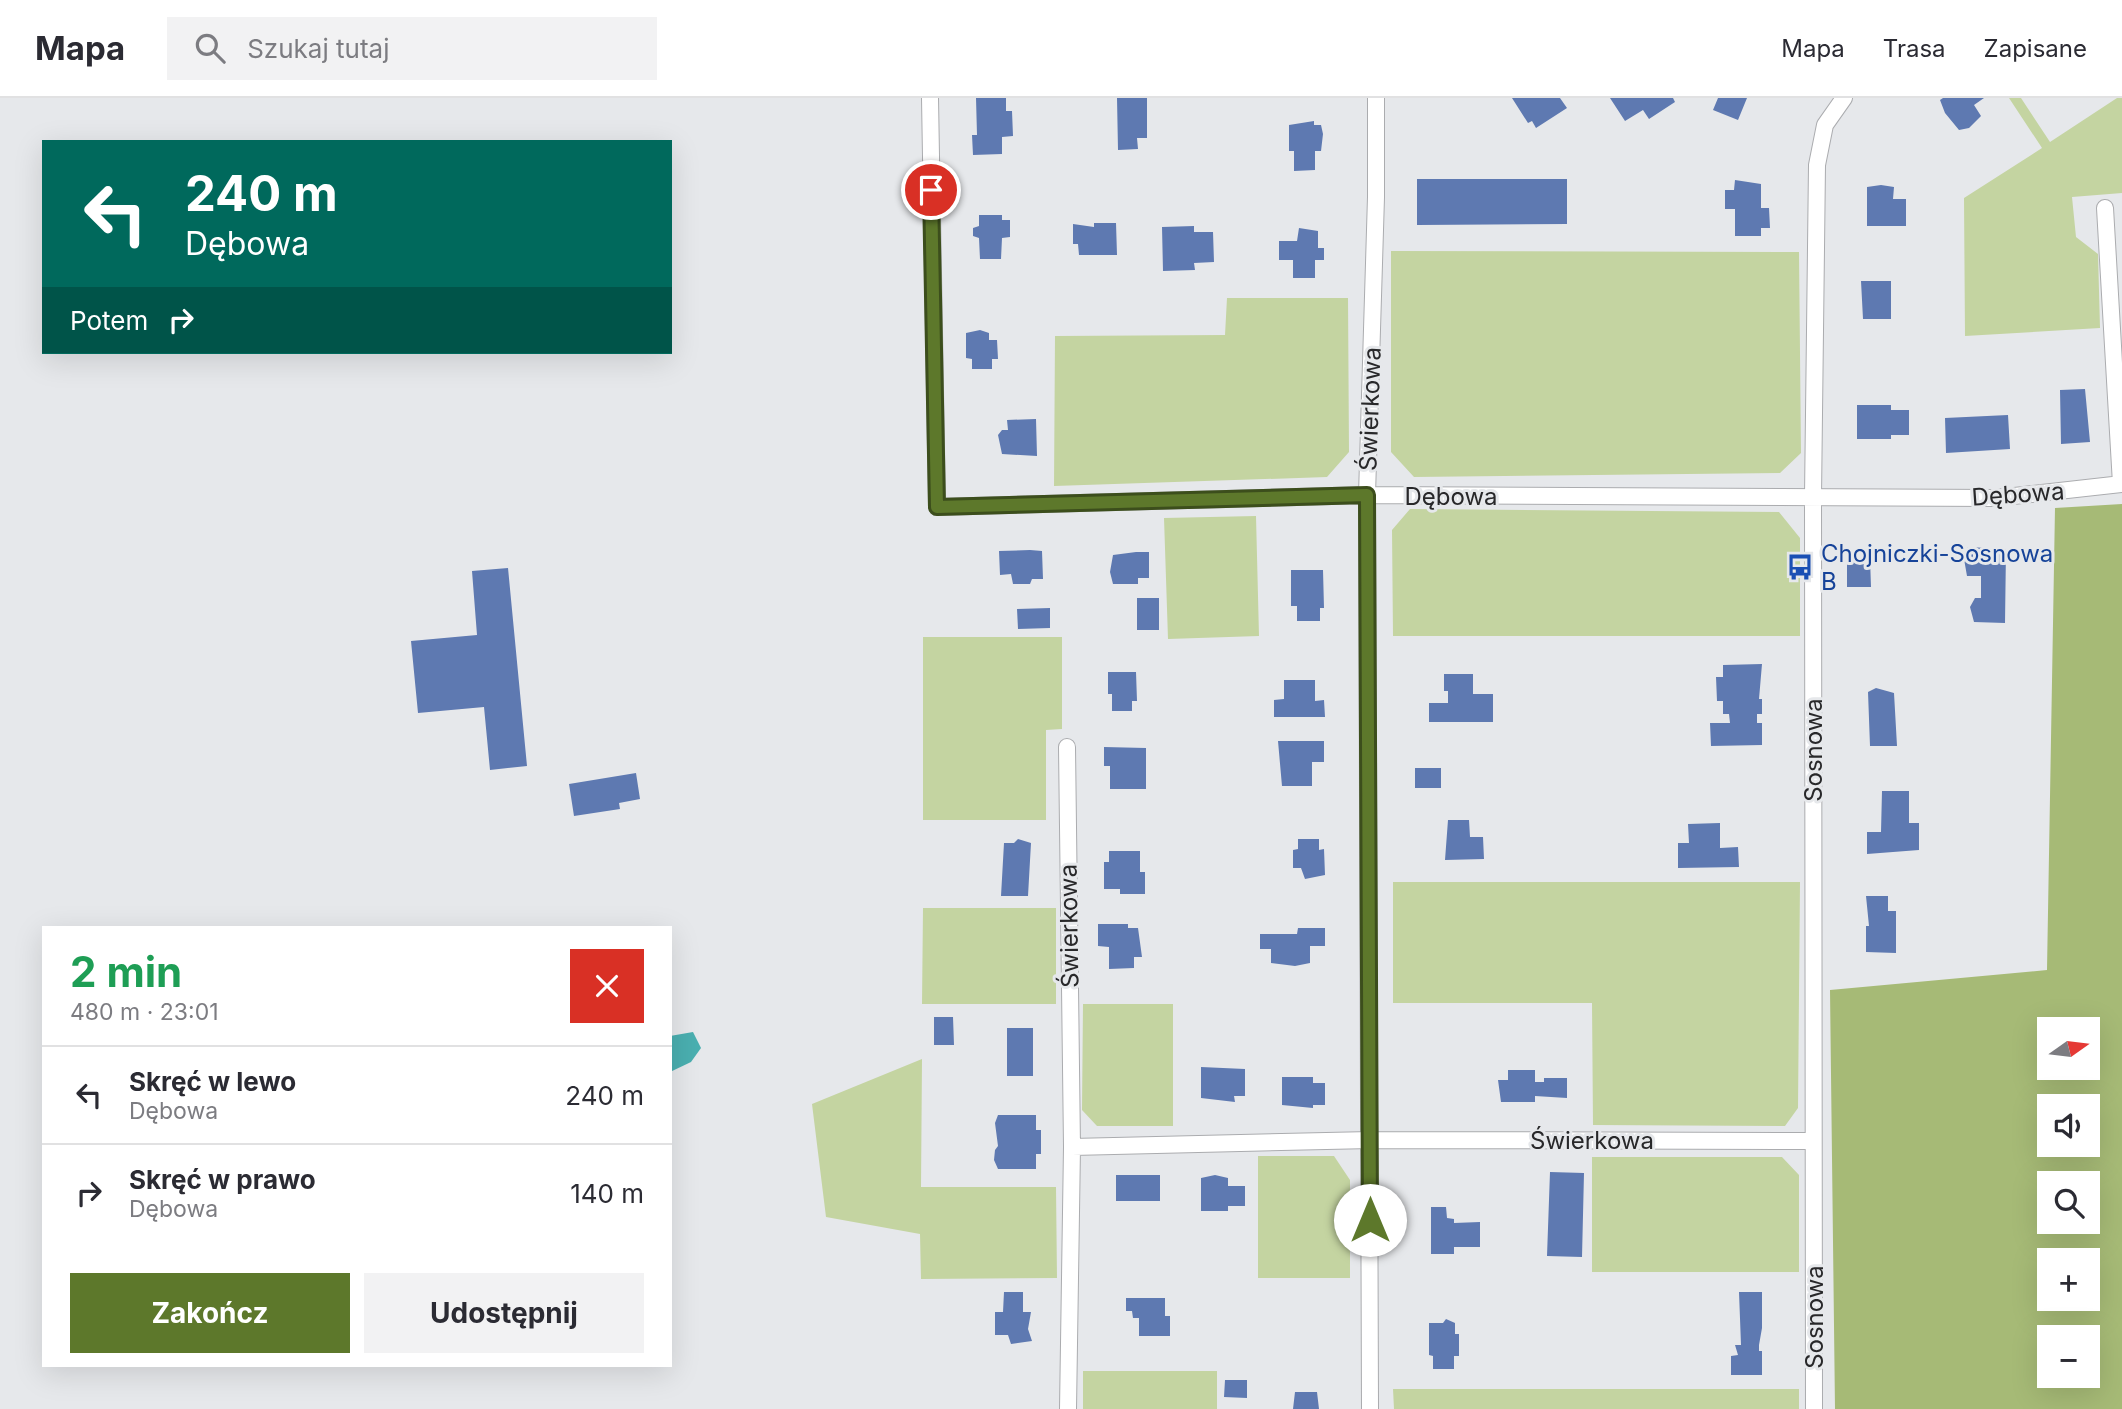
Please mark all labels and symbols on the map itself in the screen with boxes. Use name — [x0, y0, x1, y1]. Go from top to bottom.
pin — [901, 160, 961, 220]
street label: Świerkowa — [1353, 347, 1387, 471]
street label: Dębowa — [1971, 476, 2065, 512]
street label: Dębowa — [1404, 482, 1498, 511]
place label: Chojniczki-Sosnowa B — [1821, 539, 2053, 596]
bus stop icon: Chojniczki-Sosnowa B — [1785, 552, 1815, 582]
street label: Sosnowa — [1799, 698, 1828, 802]
street label: Świerkowa — [1053, 864, 1085, 988]
north arrow — [2037, 1017, 2100, 1080]
street label: Świerkowa — [1530, 1126, 1654, 1155]
position arrow — [1333, 1183, 1407, 1257]
street label: Sosnowa — [1800, 1265, 1829, 1369]

